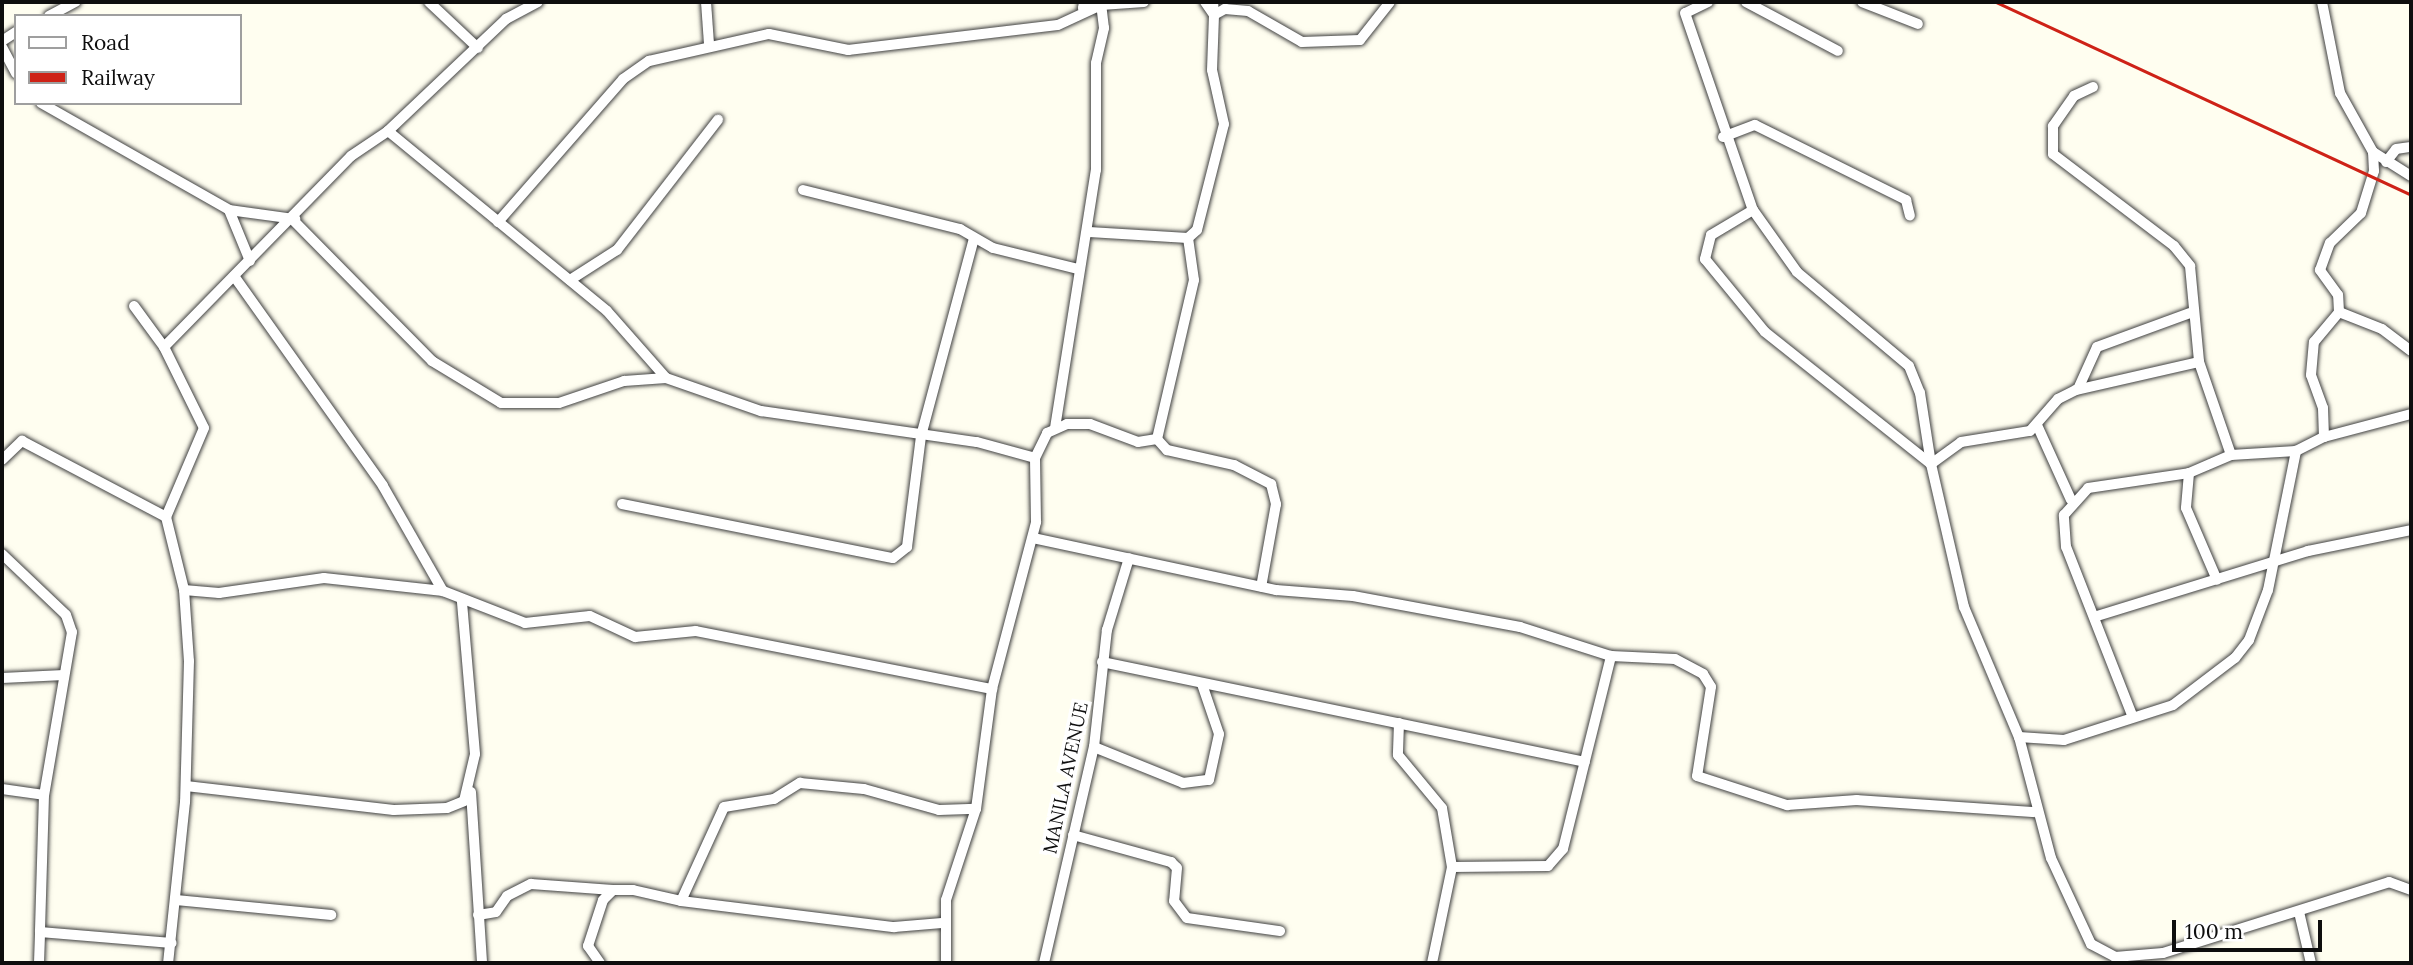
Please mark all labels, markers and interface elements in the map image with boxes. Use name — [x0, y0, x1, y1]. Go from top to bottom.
legend — [14, 14, 242, 105]
text: Road — [81, 29, 130, 56]
text: Railway — [81, 64, 155, 91]
street label: MANILA AVENUE — [1039, 700, 1093, 856]
scale bar — [2175, 906, 2326, 950]
text: 100 m — [2185, 918, 2243, 945]

